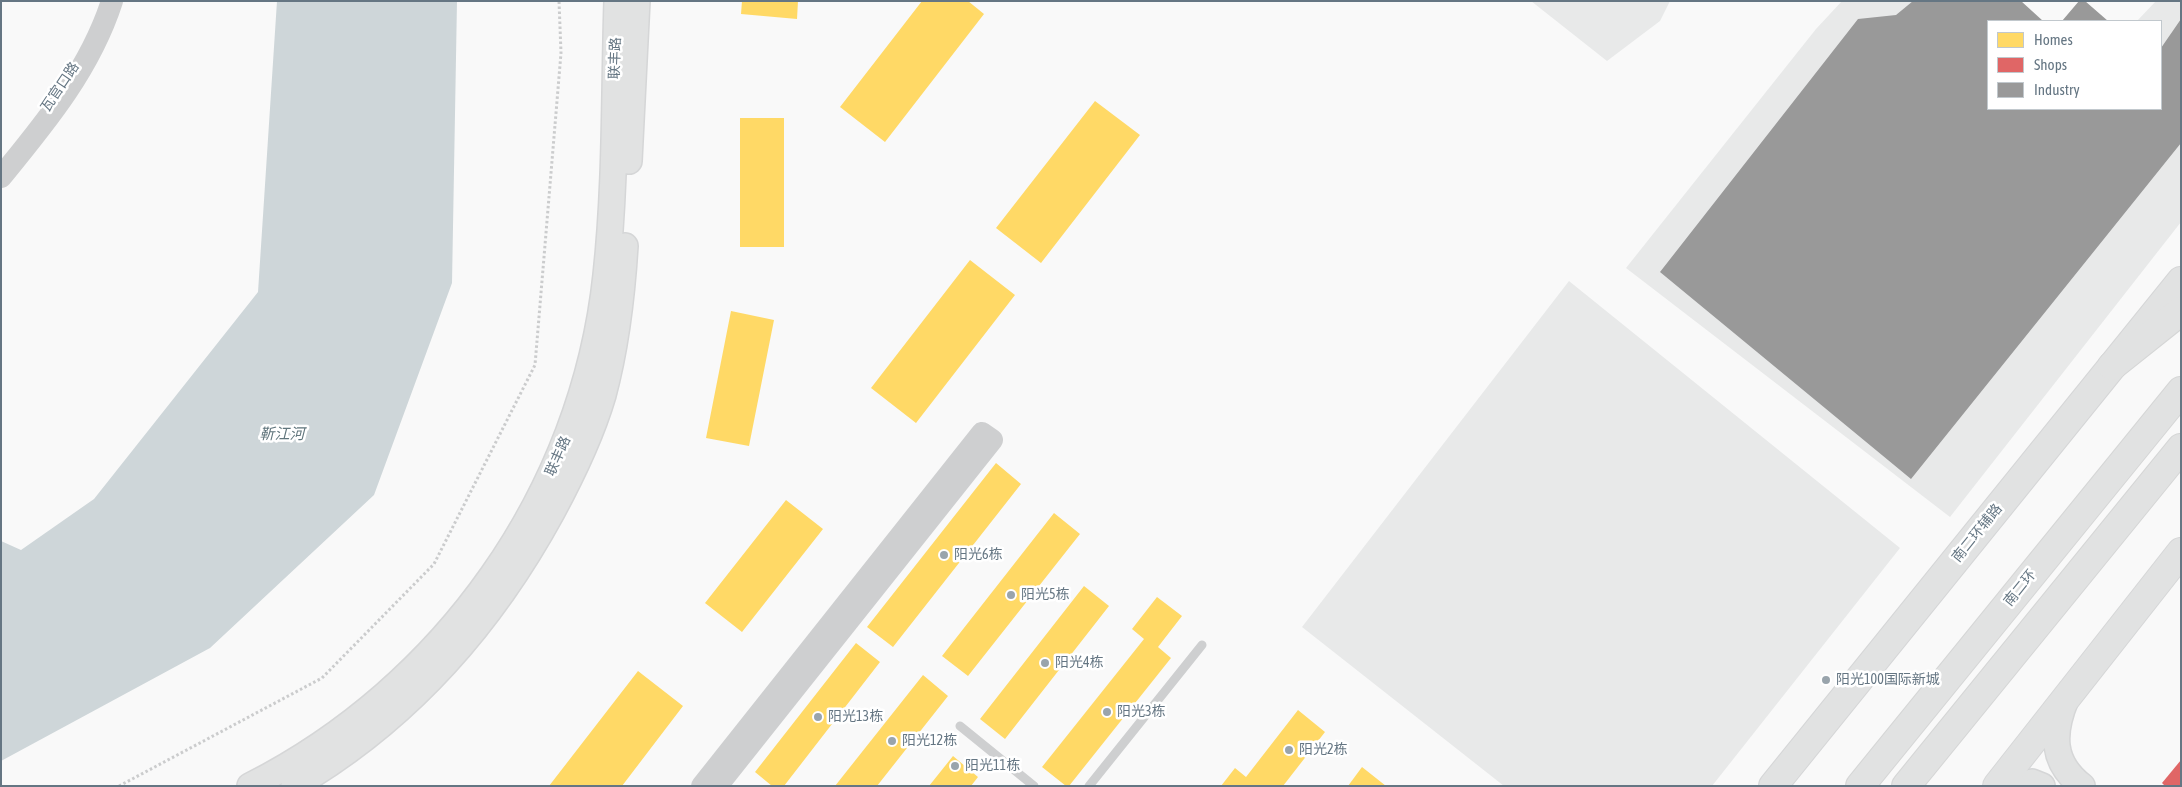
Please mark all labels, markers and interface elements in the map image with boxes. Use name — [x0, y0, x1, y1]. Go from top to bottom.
legend — [1987, 20, 2162, 110]
text: Homes — [2034, 31, 2073, 48]
street label: 联丰路 — [606, 37, 624, 79]
text: Shops — [2034, 56, 2067, 73]
street label: 瓦官口路 — [37, 59, 83, 115]
text: Industry — [2034, 81, 2080, 98]
water label: 靳江河 — [260, 425, 304, 443]
street label: 联丰路 — [542, 433, 574, 479]
street label: 南二环辅路 — [1948, 501, 2006, 565]
place label: 阳光6栋 — [954, 547, 1003, 563]
marker: 阳光6栋 — [938, 549, 950, 561]
street label: 南二环 — [2000, 566, 2040, 610]
place label: 阳光5栋 — [1021, 587, 1070, 603]
marker: 阳光5栋 — [1005, 589, 1017, 601]
place label: 阳光4栋 — [1055, 655, 1104, 671]
marker: 阳光4栋 — [1039, 657, 1051, 669]
place label: 阳光100国际新城 — [1836, 672, 1940, 688]
marker: 阳光100国际新城 — [1820, 674, 1832, 686]
place label: 阳光3栋 — [1117, 704, 1166, 720]
marker: 阳光3栋 — [1101, 706, 1113, 718]
place label: 阳光13栋 — [828, 709, 883, 725]
marker: 阳光13栋 — [812, 711, 824, 723]
place label: 阳光12栋 — [902, 733, 957, 749]
marker: 阳光12栋 — [886, 735, 898, 747]
place label: 阳光2栋 — [1299, 742, 1348, 758]
marker: 阳光2栋 — [1283, 744, 1295, 756]
place label: 阳光11栋 — [965, 758, 1020, 774]
marker: 阳光11栋 — [949, 760, 961, 772]

